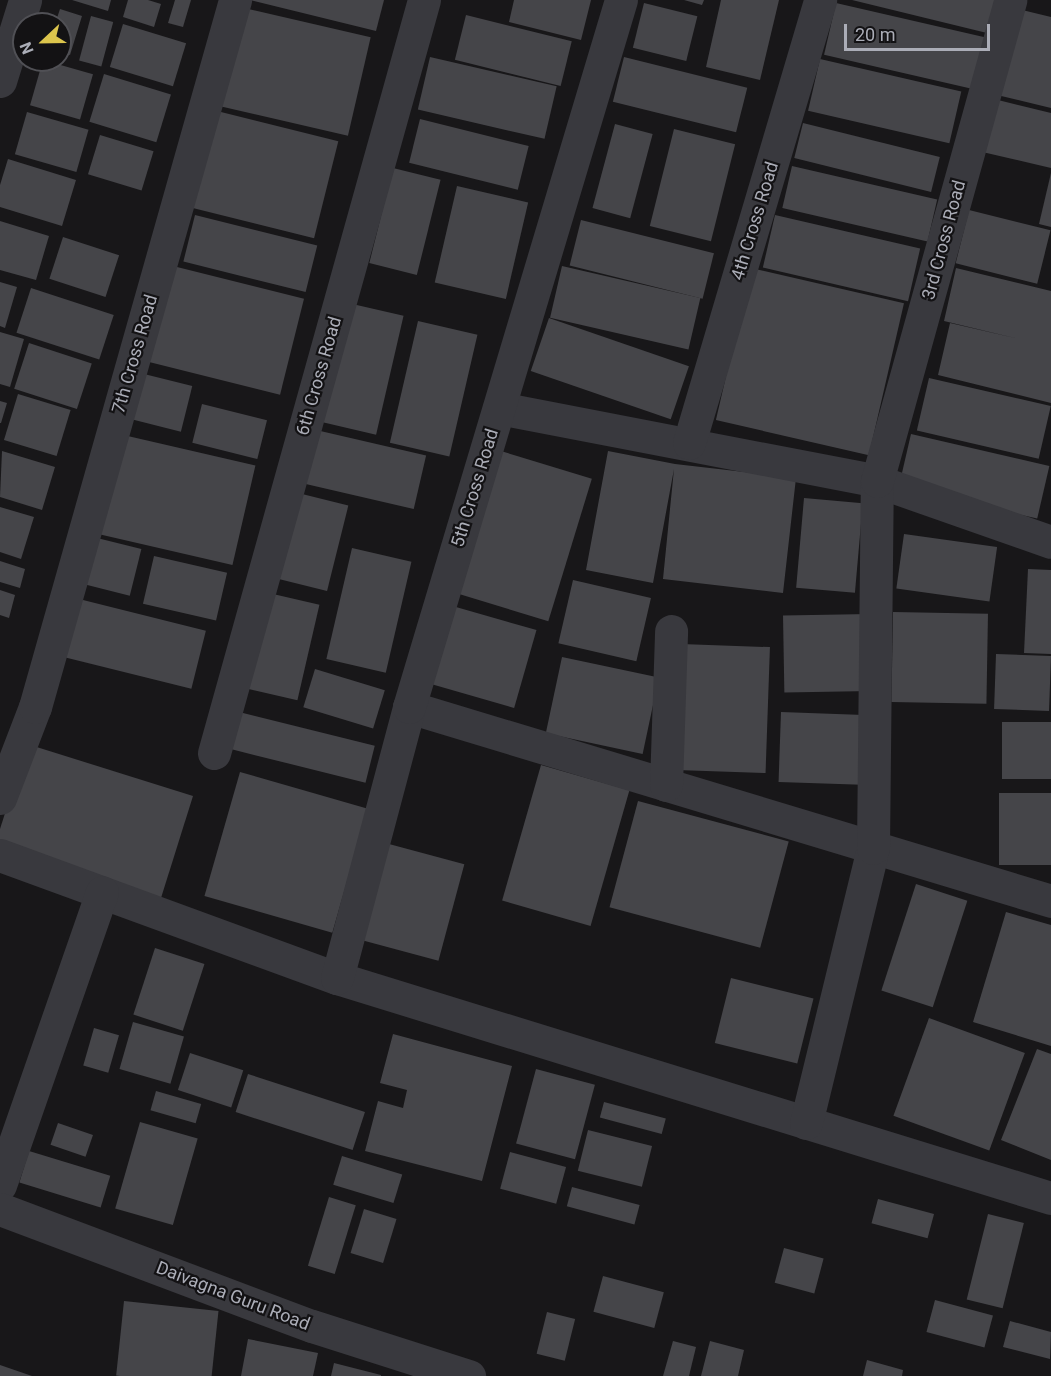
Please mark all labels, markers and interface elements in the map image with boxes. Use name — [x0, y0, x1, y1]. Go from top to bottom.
north arrow — [12, 12, 72, 72]
scale bar — [847, 12, 992, 50]
text: 20 m — [855, 24, 895, 45]
text: N — [16, 39, 38, 57]
street label: 4th Cross Road — [727, 159, 783, 283]
street label: 3rd Cross Road — [918, 178, 970, 302]
street label: 7th Cross Road — [108, 292, 162, 416]
street label: 6th Cross Road — [292, 314, 346, 438]
street label: 5th Cross Road — [447, 426, 503, 550]
street label: Daivagna Guru Road — [153, 1257, 313, 1335]

